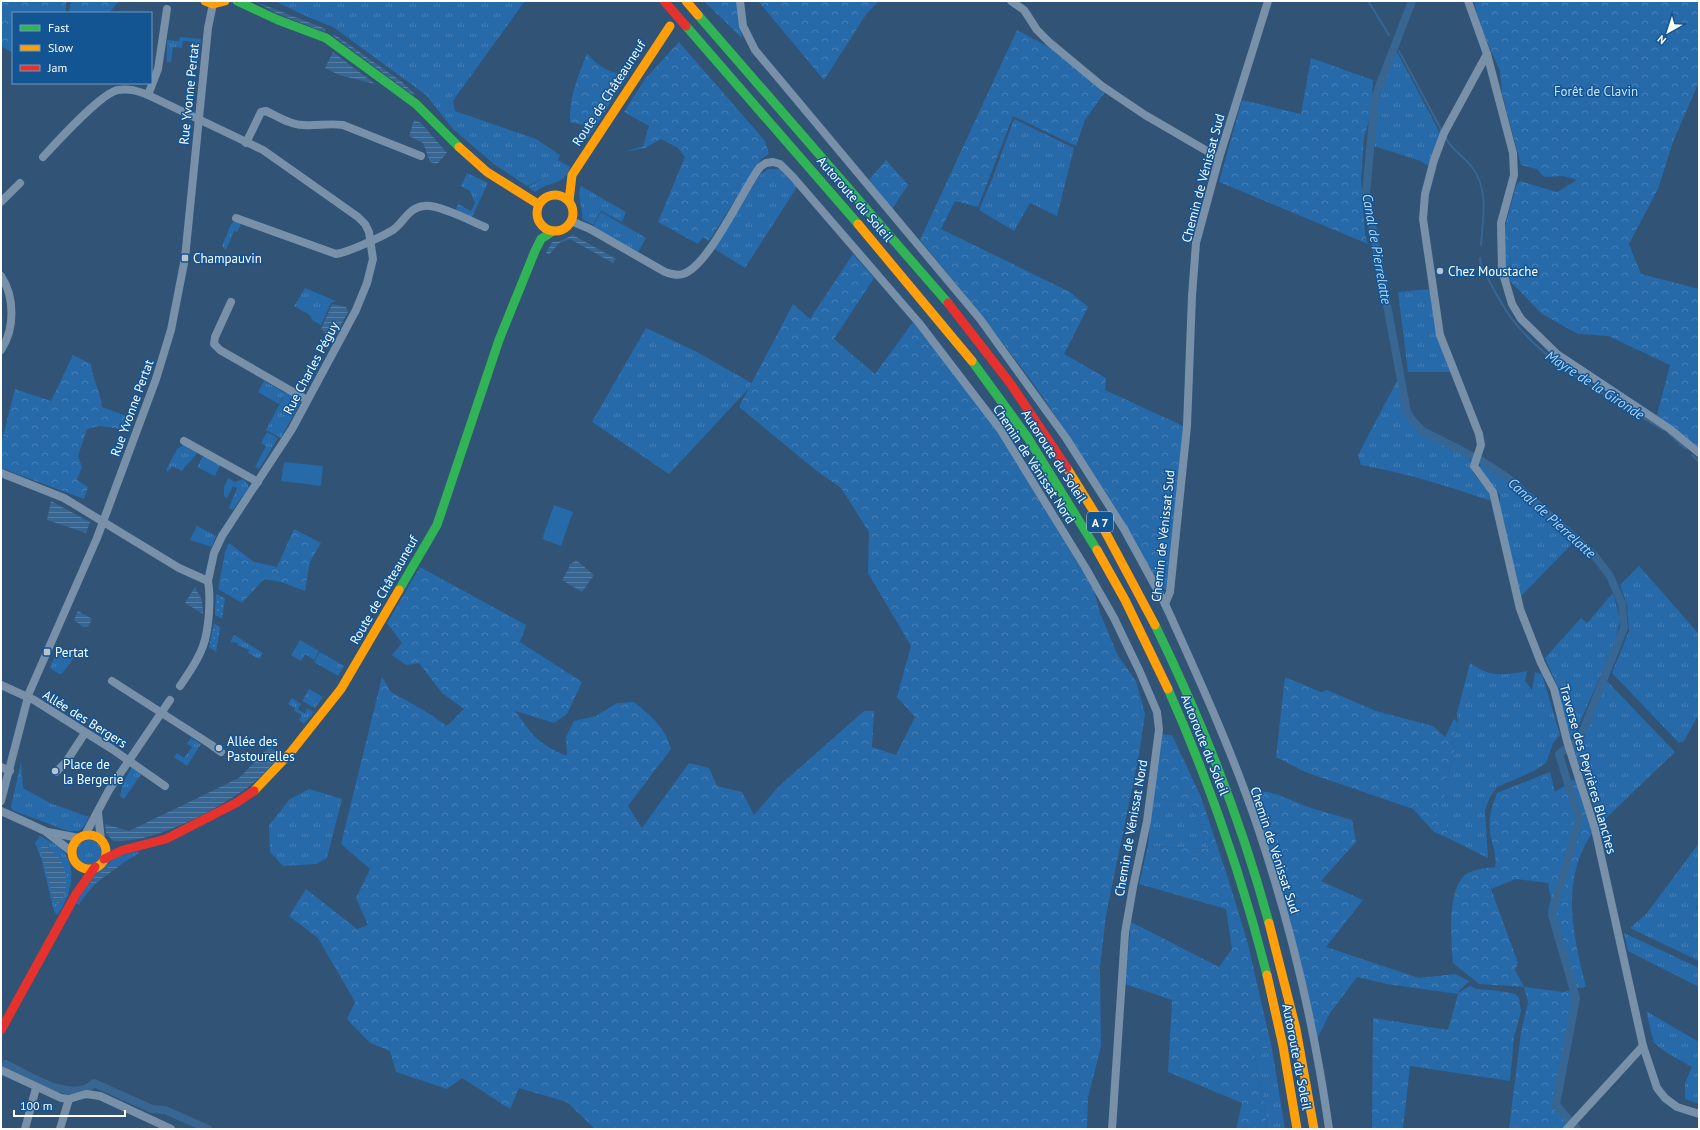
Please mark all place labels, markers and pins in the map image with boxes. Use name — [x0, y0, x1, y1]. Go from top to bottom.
place label: Champauvin — [193, 250, 262, 267]
marker: Champauvin — [180, 253, 190, 263]
place label: Chez Moustache — [1448, 263, 1538, 280]
marker: Chez Moustache — [1435, 266, 1445, 276]
place label: Pertat — [55, 644, 89, 661]
marker: Pertat — [42, 647, 52, 657]
place label: Allée des Pastourelles — [227, 733, 295, 765]
marker: Allée des Pastourelles — [214, 743, 224, 753]
place label: Place de la Bergerie — [63, 756, 123, 788]
marker: Place de la Bergerie — [50, 766, 60, 776]

